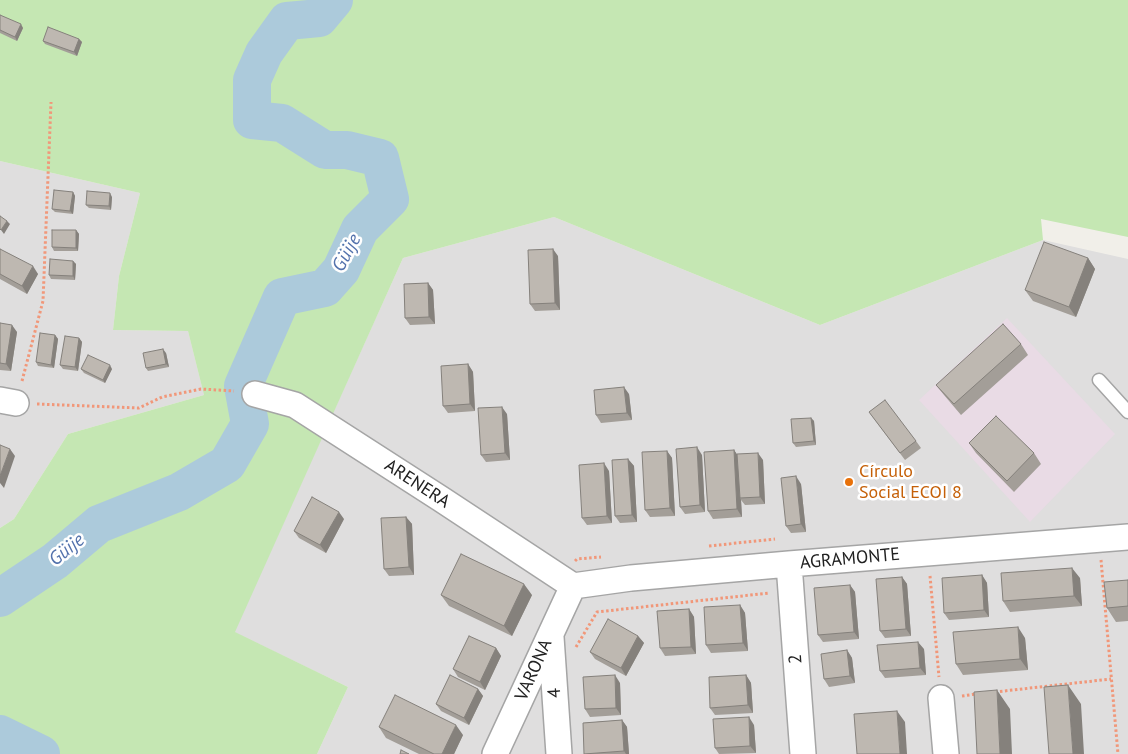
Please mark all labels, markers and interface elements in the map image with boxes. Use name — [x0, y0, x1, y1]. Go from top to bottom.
water label: Güije — [328, 230, 366, 276]
street label: ARENERA — [380, 455, 454, 513]
place label: Círculo Social ECOI 8 — [859, 461, 962, 504]
marker: Círculo Social ECOI 8 — [843, 476, 855, 488]
water label: Güije — [45, 529, 89, 571]
street label: AGRAMONTE — [799, 544, 901, 574]
street label: VARONA — [511, 636, 557, 704]
street label: 2 — [785, 653, 807, 665]
street label: 4 — [544, 687, 566, 699]

